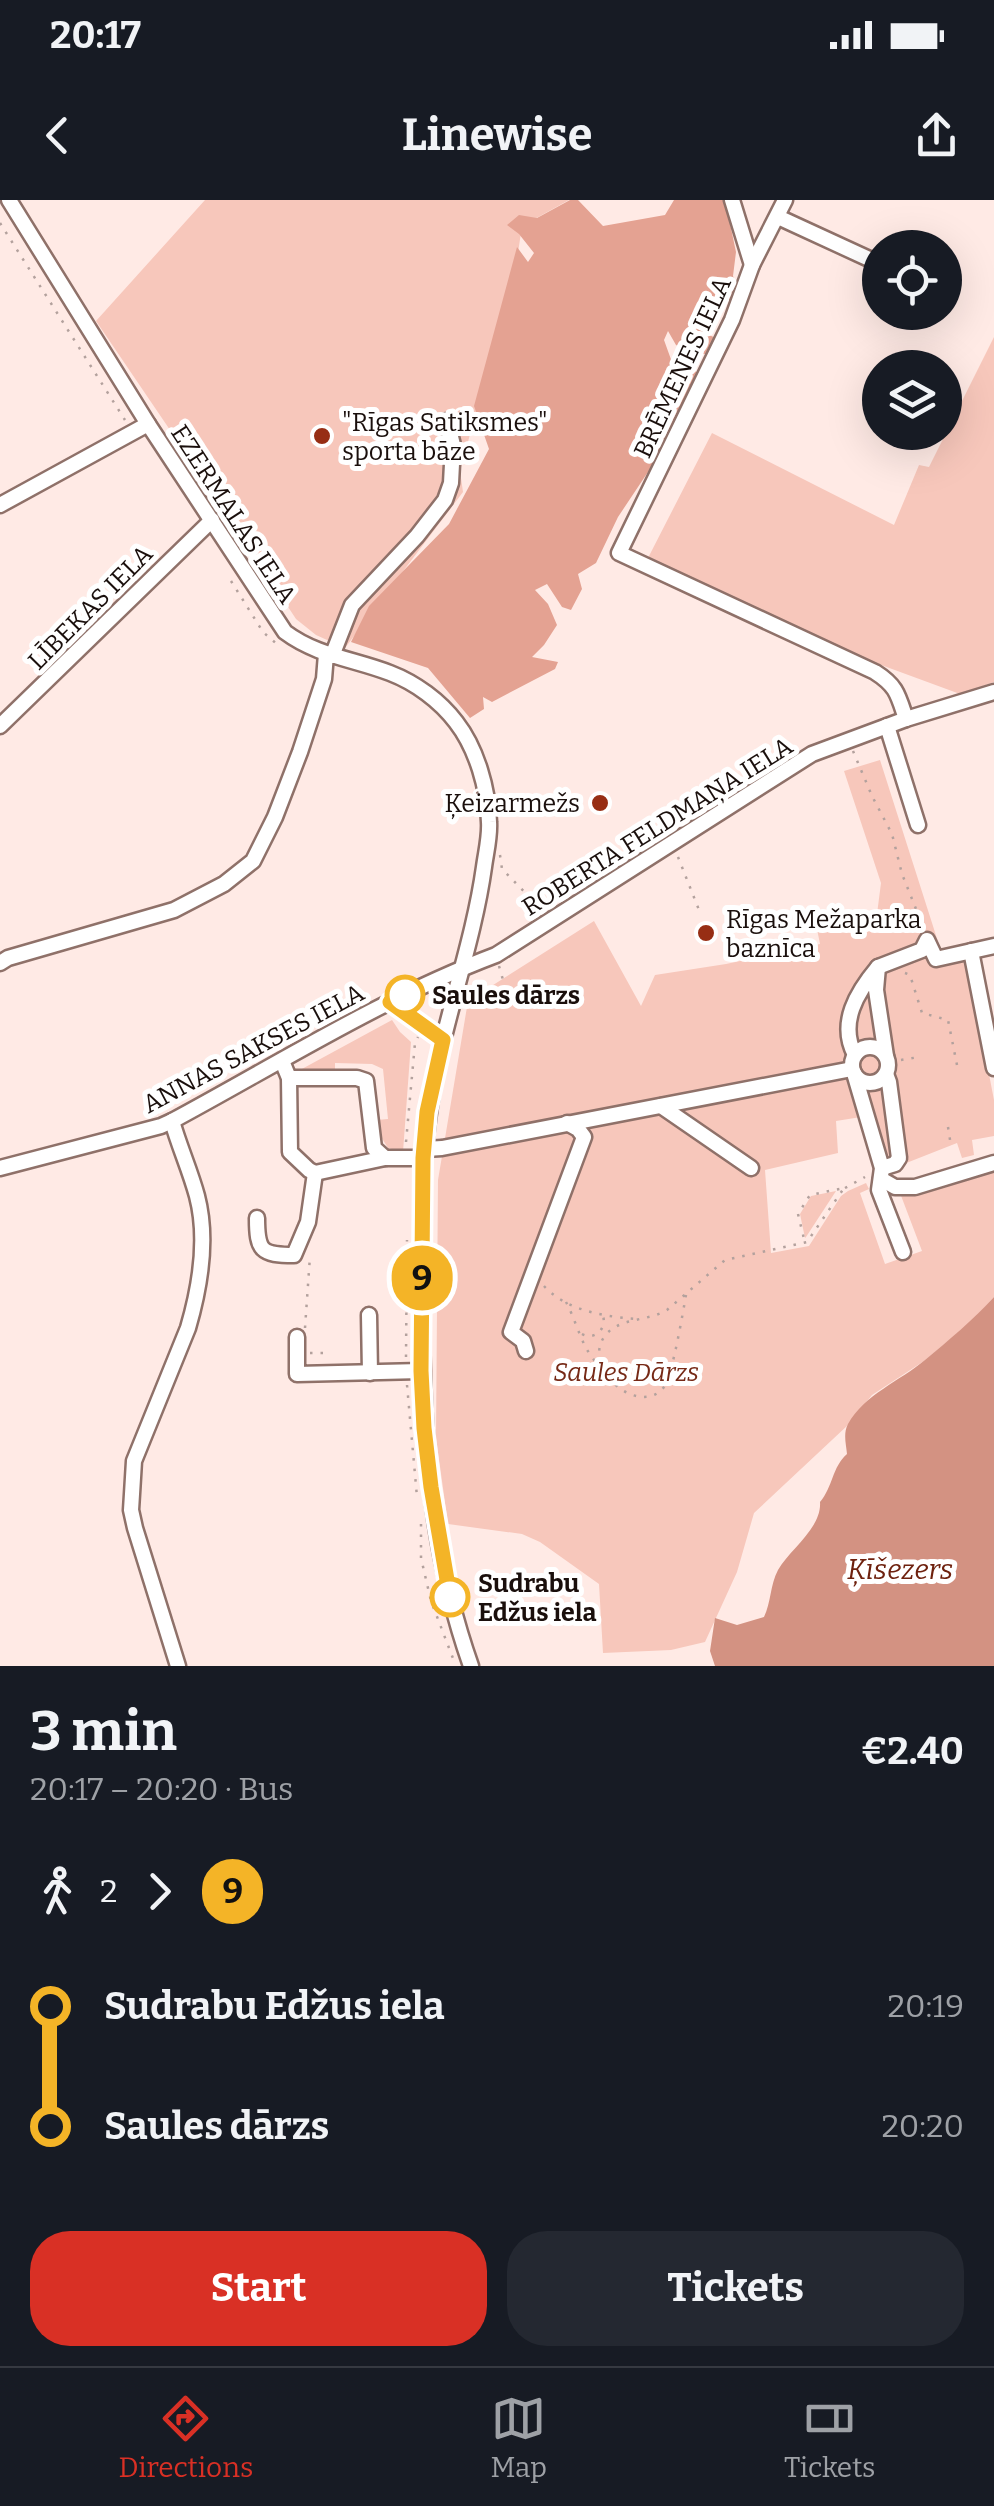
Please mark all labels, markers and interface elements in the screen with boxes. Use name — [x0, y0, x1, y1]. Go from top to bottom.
text: 20:17 — [50, 12, 141, 58]
icon: back — [30, 108, 85, 163]
text: Linewise — [402, 108, 592, 162]
icon: share — [909, 108, 964, 163]
map controls — [862, 230, 962, 450]
button: locate — [862, 230, 962, 330]
street label: BRĒMENES IELA — [628, 272, 738, 463]
button: layers — [862, 350, 962, 450]
place label: "Rīgas Satiksmes" sporta bāze — [342, 408, 548, 467]
street label: EZERMALAS IELA — [164, 420, 302, 610]
marker: "Rīgas Satiksmes" sporta bāze — [311, 425, 333, 447]
street label: LĪBEKAS IELA — [22, 539, 159, 676]
street label: ROBERTA FELDMAŅA IELA — [517, 731, 799, 923]
place label: Ķeizarmežs — [445, 789, 580, 820]
marker: Ķeizarmežs — [589, 792, 611, 814]
place label: Rīgas Mežaparka baznīca — [726, 905, 922, 964]
marker: Rīgas Mežaparka baznīca — [695, 922, 717, 944]
marker: Saules dārzs — [386, 976, 424, 1014]
street label: ANNAS SAKSES IELA — [138, 978, 370, 1120]
place label: Saules dārzs — [432, 981, 580, 1011]
line badge: 9 — [390, 1246, 454, 1310]
text: 9 — [412, 1257, 432, 1299]
park label: Saules Dārzs — [553, 1358, 699, 1388]
water label: Ķīšezers — [847, 1553, 953, 1587]
place label: Sudrabu Edžus iela — [478, 1569, 596, 1628]
marker: Sudrabu Edžus iela — [431, 1578, 469, 1616]
text: 3 min — [30, 1699, 177, 1765]
text: €2.40 — [861, 1728, 964, 1774]
text: 20:17 – 20:20 · Bus — [30, 1770, 293, 1808]
icon: walk — [30, 1864, 85, 1919]
icon: forward — [132, 1864, 187, 1919]
text: 9 — [222, 1870, 243, 1912]
text: 2 — [100, 1872, 117, 1910]
text: Sudrabu Edžus iela — [104, 1983, 445, 2029]
text: 20:19 — [888, 1987, 964, 2025]
text: Saules dārzs — [104, 2103, 329, 2149]
text: 20:20 — [881, 2107, 964, 2145]
button: Start — [30, 2231, 487, 2346]
button: Tickets — [507, 2231, 964, 2346]
tab: Directions — [119, 2391, 253, 2484]
tab: Map — [490, 2391, 547, 2484]
tab: Tickets — [784, 2391, 875, 2484]

